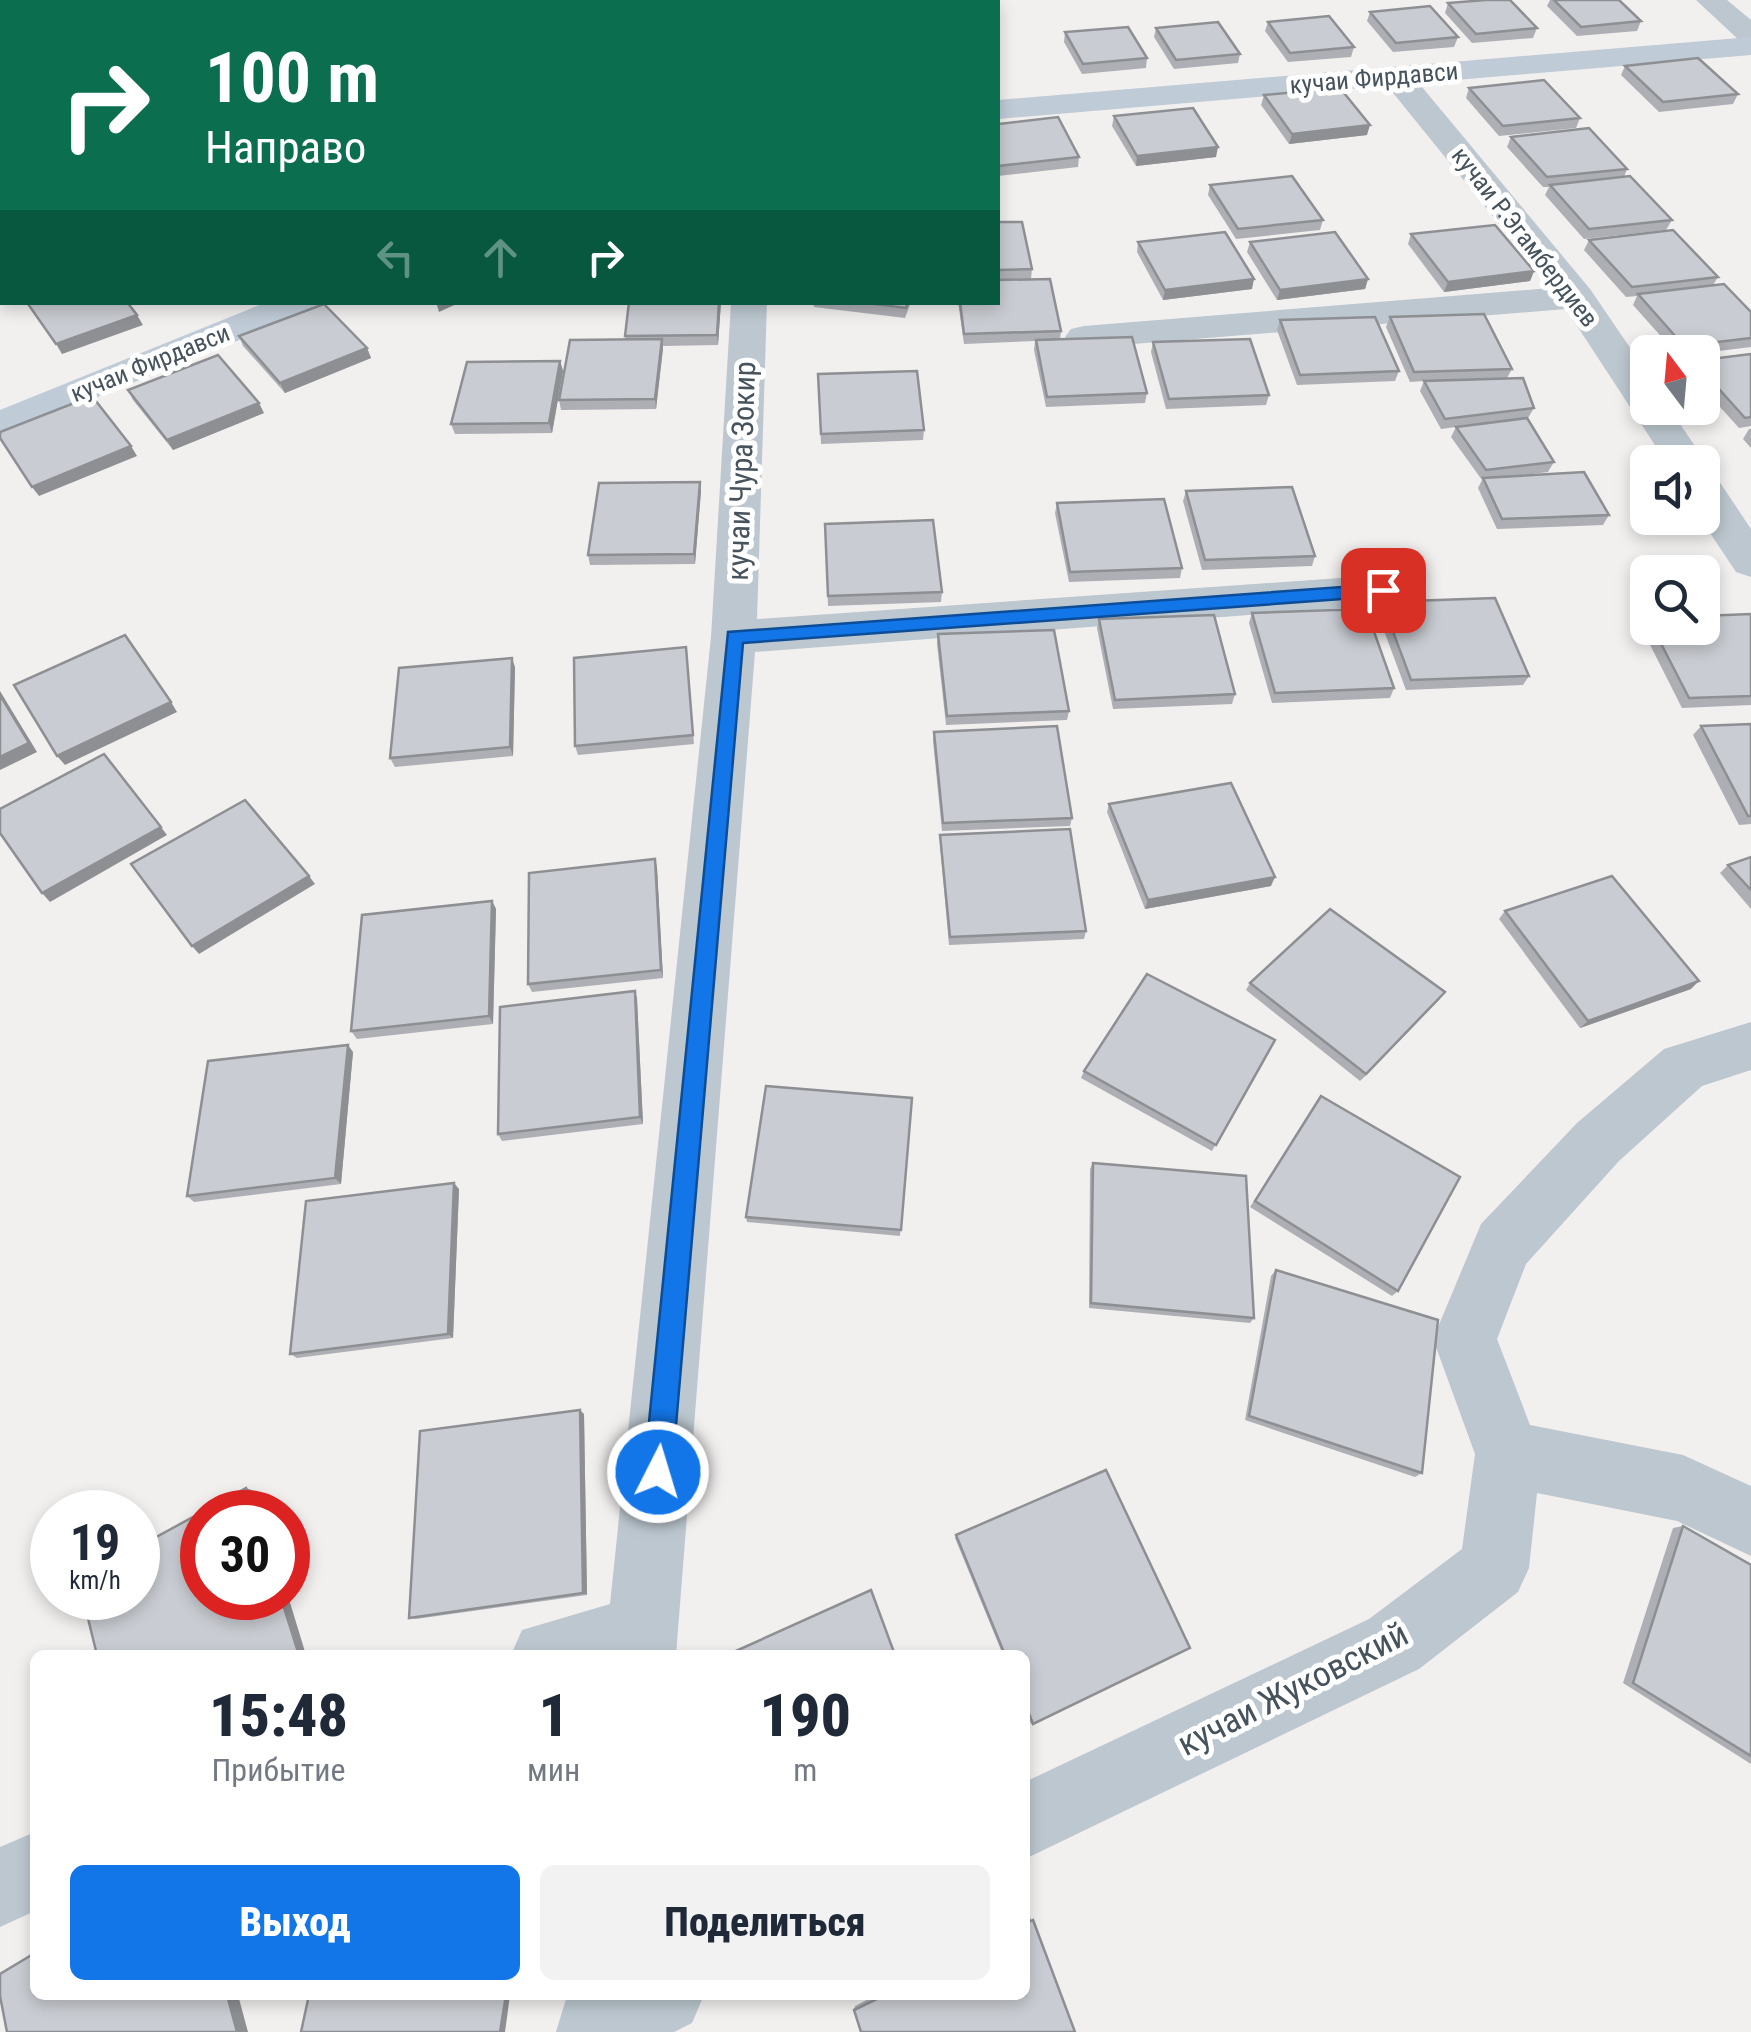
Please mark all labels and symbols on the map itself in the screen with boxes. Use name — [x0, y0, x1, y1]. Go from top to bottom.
street label: кучаи Фирдавси — [1289, 56, 1459, 100]
street label: кучаи Р.Эгамбердиев — [1446, 141, 1604, 333]
street label: кучаи Фирдавси — [66, 318, 234, 408]
north arrow — [1630, 335, 1720, 425]
street label: кучаи Чура Зокир — [720, 361, 762, 581]
pin — [1341, 548, 1426, 633]
position arrow — [606, 1420, 710, 1524]
speed limit sign: 30 — [180, 1490, 310, 1620]
street label: кучаи Жуковский — [1171, 1613, 1415, 1765]

